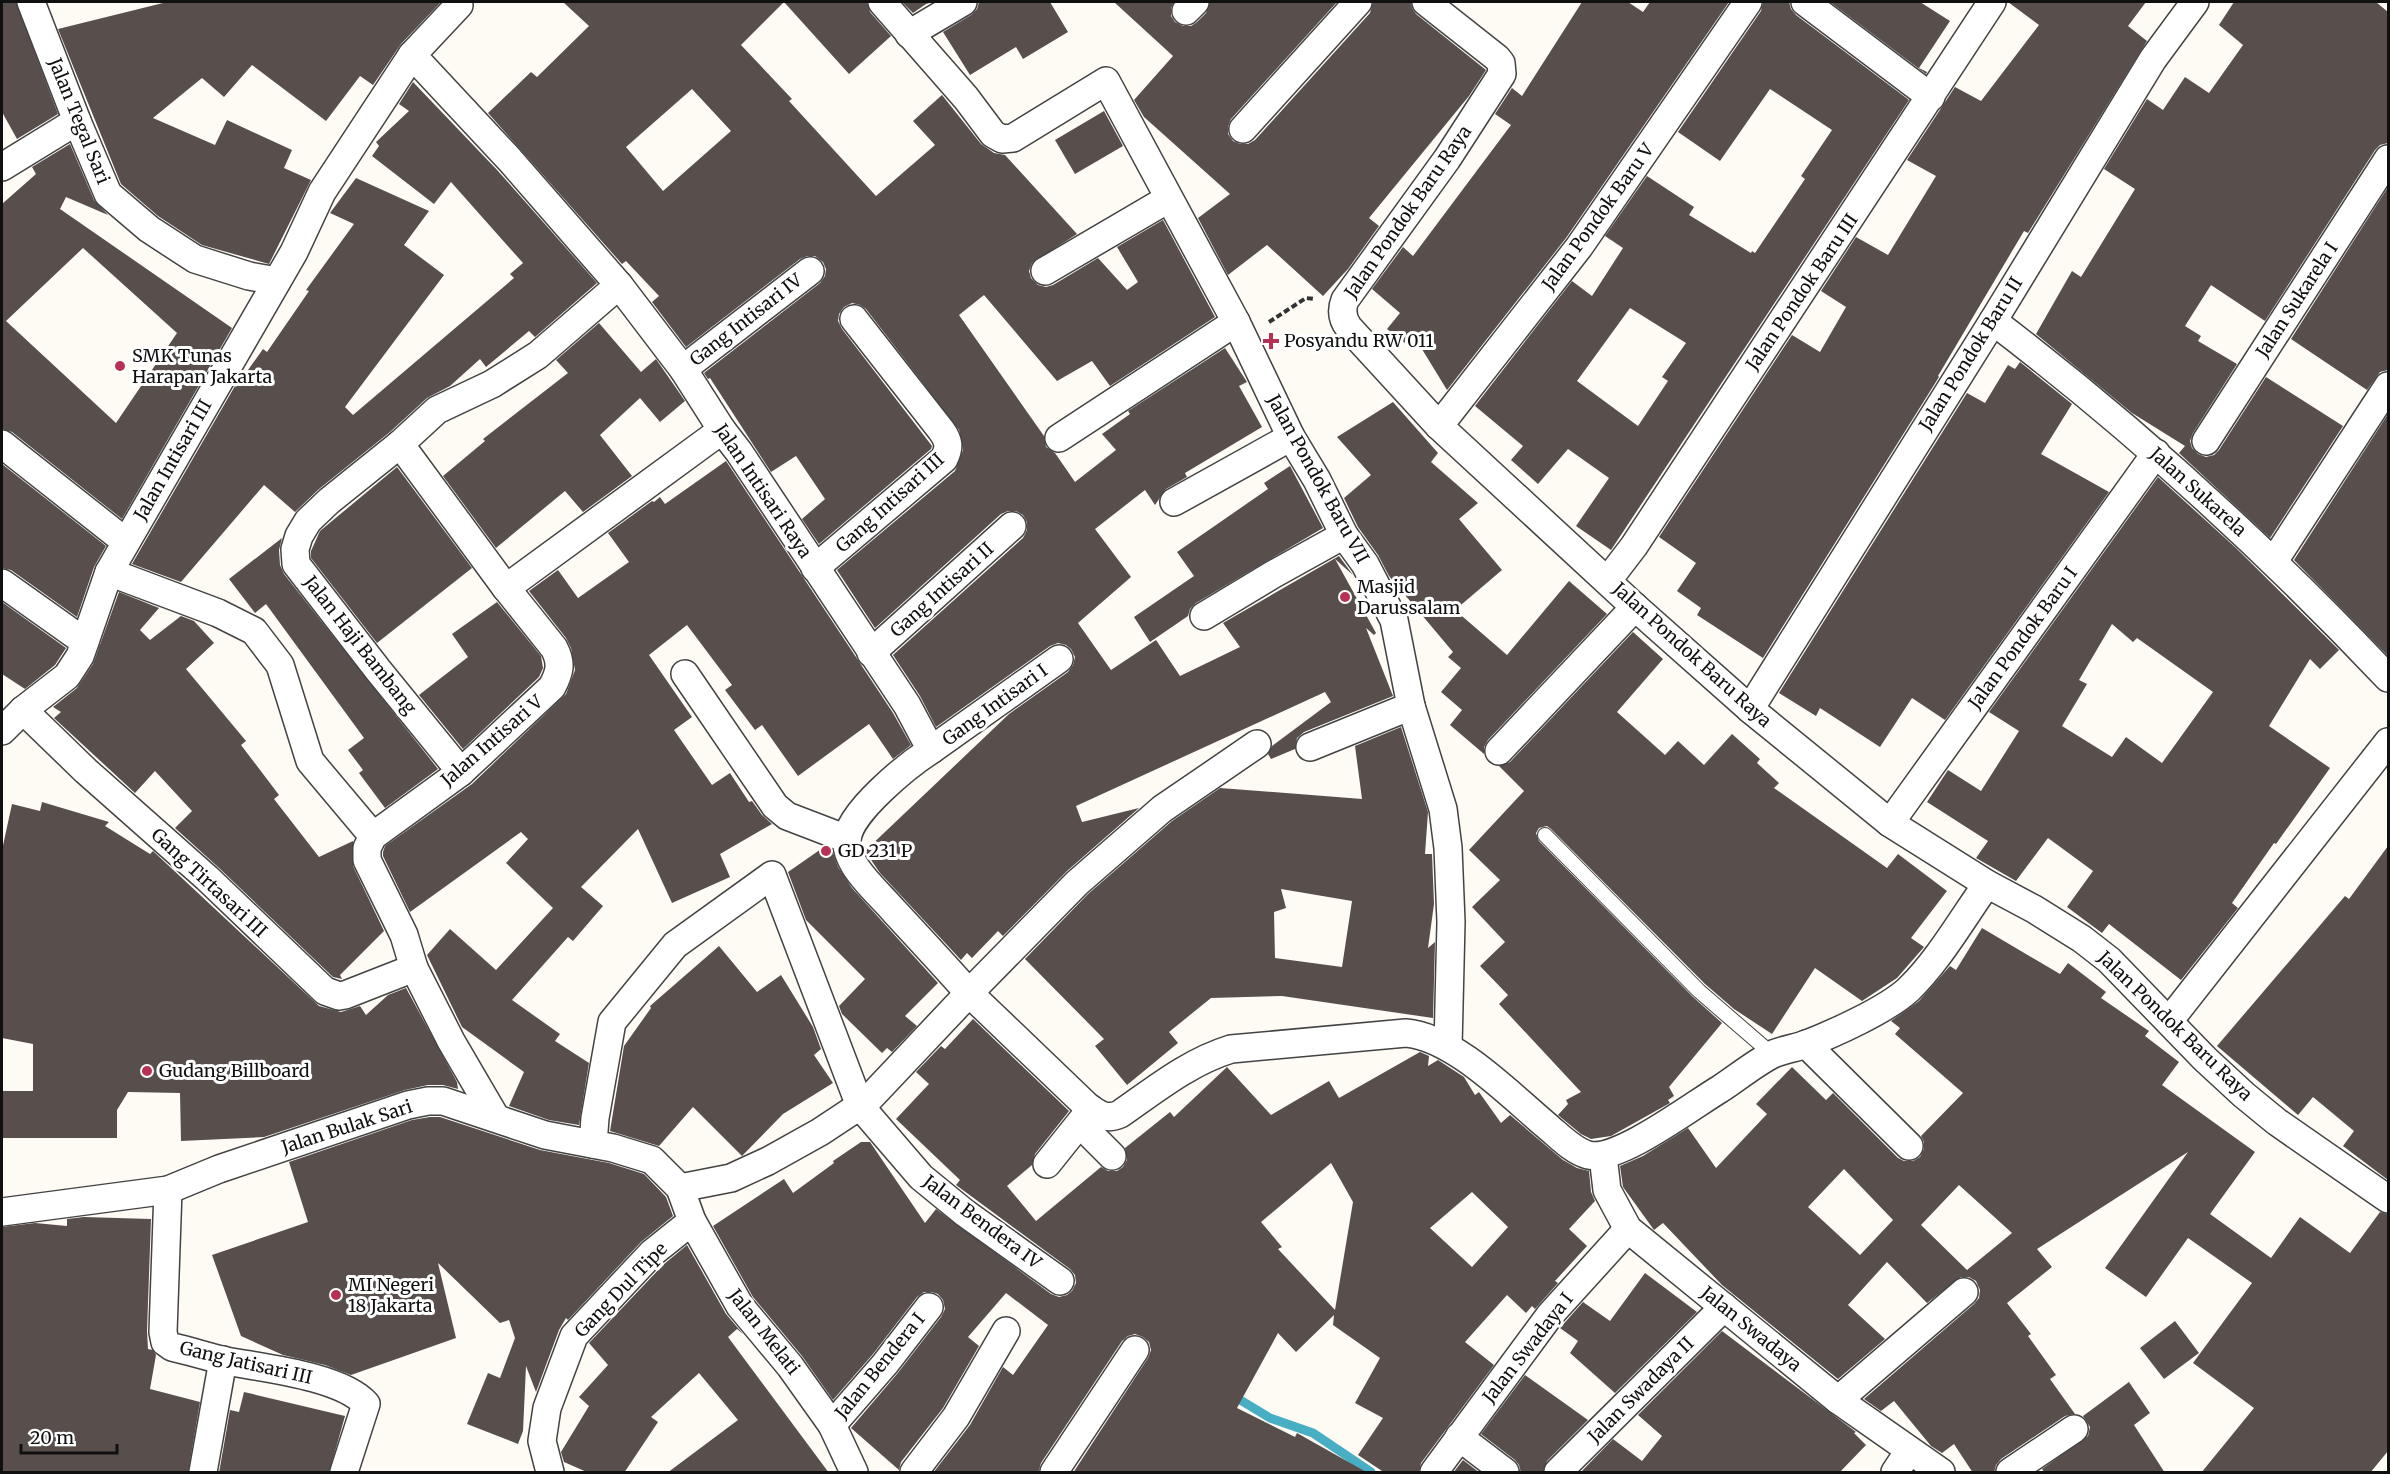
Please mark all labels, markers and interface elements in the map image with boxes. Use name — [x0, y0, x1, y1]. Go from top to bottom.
street label: Jalan Tegal Sari — [43, 54, 115, 187]
street label: Jalan Pondok Baru Raya — [1339, 121, 1476, 303]
street label: Jalan Pondok Baru V — [1536, 138, 1659, 295]
street label: Jalan Pondok Baru III — [1740, 209, 1863, 375]
street label: Jalan Sukarela I — [2250, 238, 2342, 363]
street label: Gang Intisari IV — [685, 268, 807, 371]
street label: Jalan Pondok Baru II — [1913, 272, 2027, 436]
place label: Posyandu RW 011 — [1284, 329, 1434, 352]
marker: Posyandu RW 011 — [1262, 332, 1280, 350]
place label: SMK Tunas Harapan Jakarta — [132, 344, 273, 388]
marker: SMK Tunas Harapan Jakarta — [113, 359, 127, 373]
street label: Jalan Pondok Baru VII — [1262, 389, 1374, 567]
street label: Jalan Intisari III — [128, 395, 216, 525]
street label: Jalan Intisari Raya — [709, 418, 817, 563]
street label: Jalan Sukarela — [2144, 442, 2252, 541]
street label: Gang Intisari III — [831, 448, 949, 557]
street label: Gang Intisari II — [885, 537, 998, 642]
street label: Jalan Pondok Baru I — [1963, 562, 2082, 714]
street label: Jalan Haji Bambang — [299, 570, 422, 719]
place label: Masjid Darussalam — [1357, 575, 1461, 619]
street label: Jalan Pondok Baru Raya — [1607, 577, 1777, 732]
marker: Masjid Darussalam — [1338, 590, 1352, 604]
street label: Gang Intisari I — [938, 659, 1052, 750]
street label: Jalan Intisari V — [435, 689, 548, 792]
street label: Gang Tirtasari III — [147, 823, 272, 942]
place label: GD 231 P — [838, 839, 913, 862]
marker: GD 231 P — [819, 844, 833, 858]
street label: Jalan Pondok Baru Raya — [2093, 945, 2258, 1106]
place label: Gudang Billboard — [159, 1059, 310, 1082]
marker: Gudang Billboard — [140, 1064, 154, 1078]
street label: Jalan Bulak Sari — [278, 1095, 415, 1159]
street label: Jalan Bendera IV — [918, 1169, 1047, 1274]
street label: Gang Dul Tipe — [569, 1237, 672, 1342]
place label: MI Negeri 18 Jakarta — [348, 1273, 434, 1317]
street label: Jalan Swadaya — [1696, 1280, 1807, 1376]
street label: Jalan Melati — [723, 1283, 805, 1379]
marker: MI Negeri 18 Jakarta — [329, 1288, 343, 1302]
street label: Jalan Swadaya I — [1477, 1288, 1578, 1408]
street label: Jalan Bendera I — [829, 1308, 929, 1424]
street label: Jalan Swadaya II — [1582, 1332, 1698, 1448]
street label: Gang Jatisari III — [178, 1336, 315, 1389]
scale bar — [21, 1417, 117, 1455]
text: 20 m — [30, 1426, 74, 1449]

